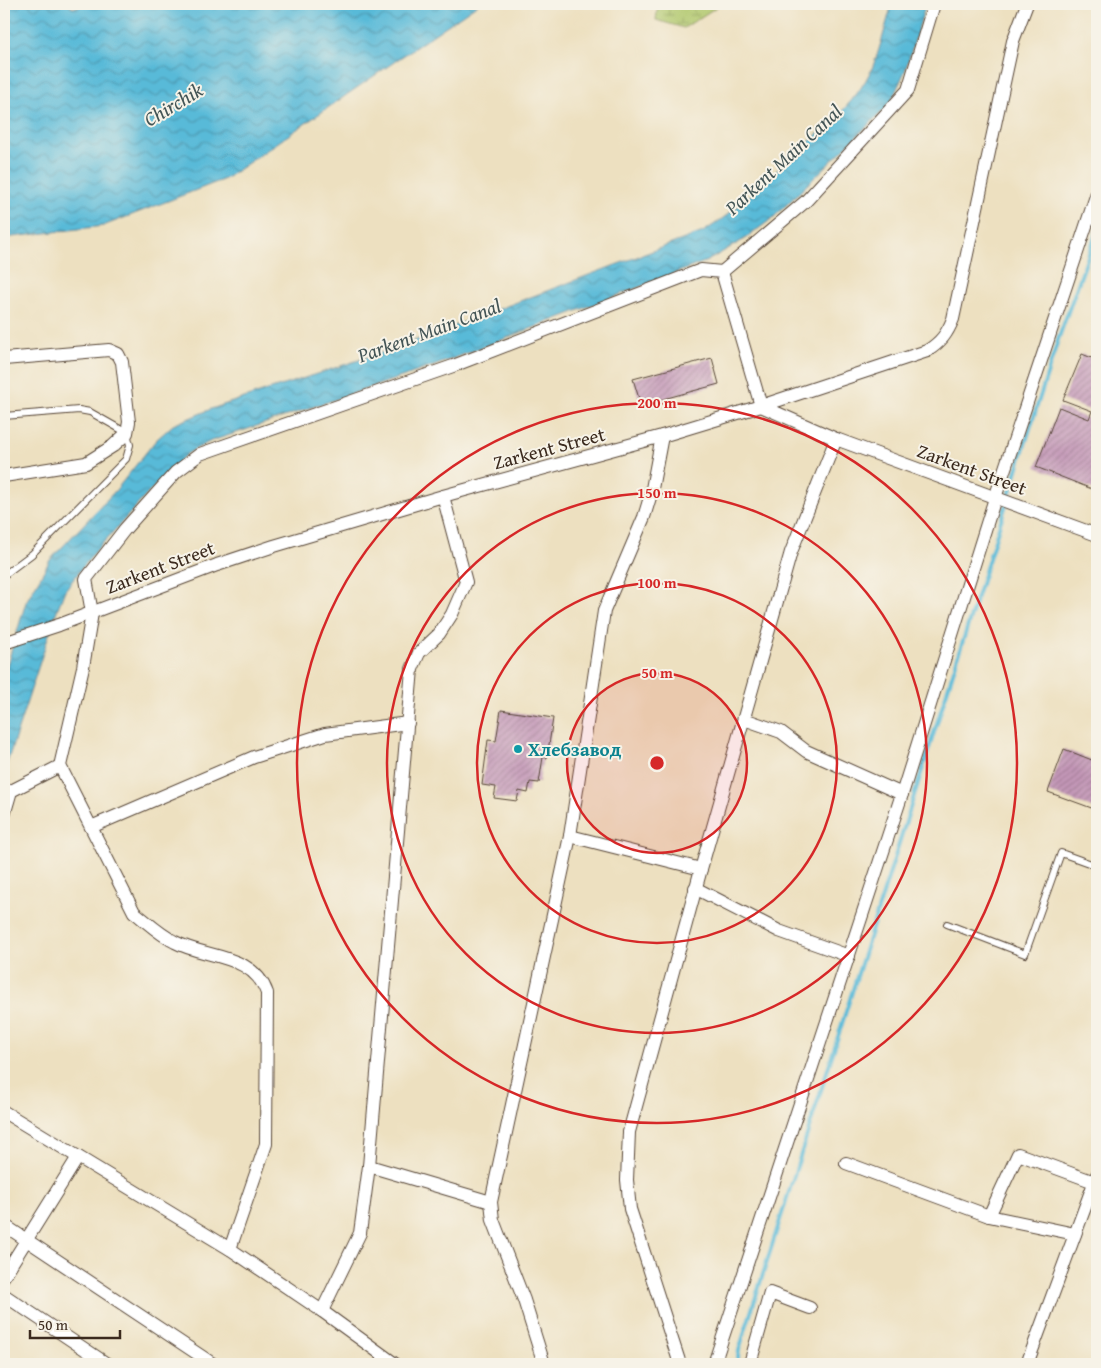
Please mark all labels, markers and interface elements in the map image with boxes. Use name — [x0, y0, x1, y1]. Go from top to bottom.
water label: Chirchik — [138, 75, 209, 133]
water label: Parkent Main Canal — [717, 97, 848, 222]
water label: Parkent Main Canal — [352, 291, 505, 370]
text: 200 m — [637, 392, 677, 413]
street label: Zarkent Street — [490, 420, 608, 476]
street label: Zarkent Street — [913, 436, 1031, 502]
text: 150 m — [637, 482, 677, 503]
street label: Zarkent Street — [101, 533, 219, 601]
text: 100 m — [637, 572, 677, 593]
text: 50 m — [641, 662, 673, 683]
place label: Хлебзавод — [528, 735, 622, 763]
marker: Хлебзавод — [512, 743, 524, 755]
centre of rings — [648, 754, 666, 772]
scale bar — [30, 1308, 120, 1340]
text: 50 m — [38, 1314, 69, 1335]

